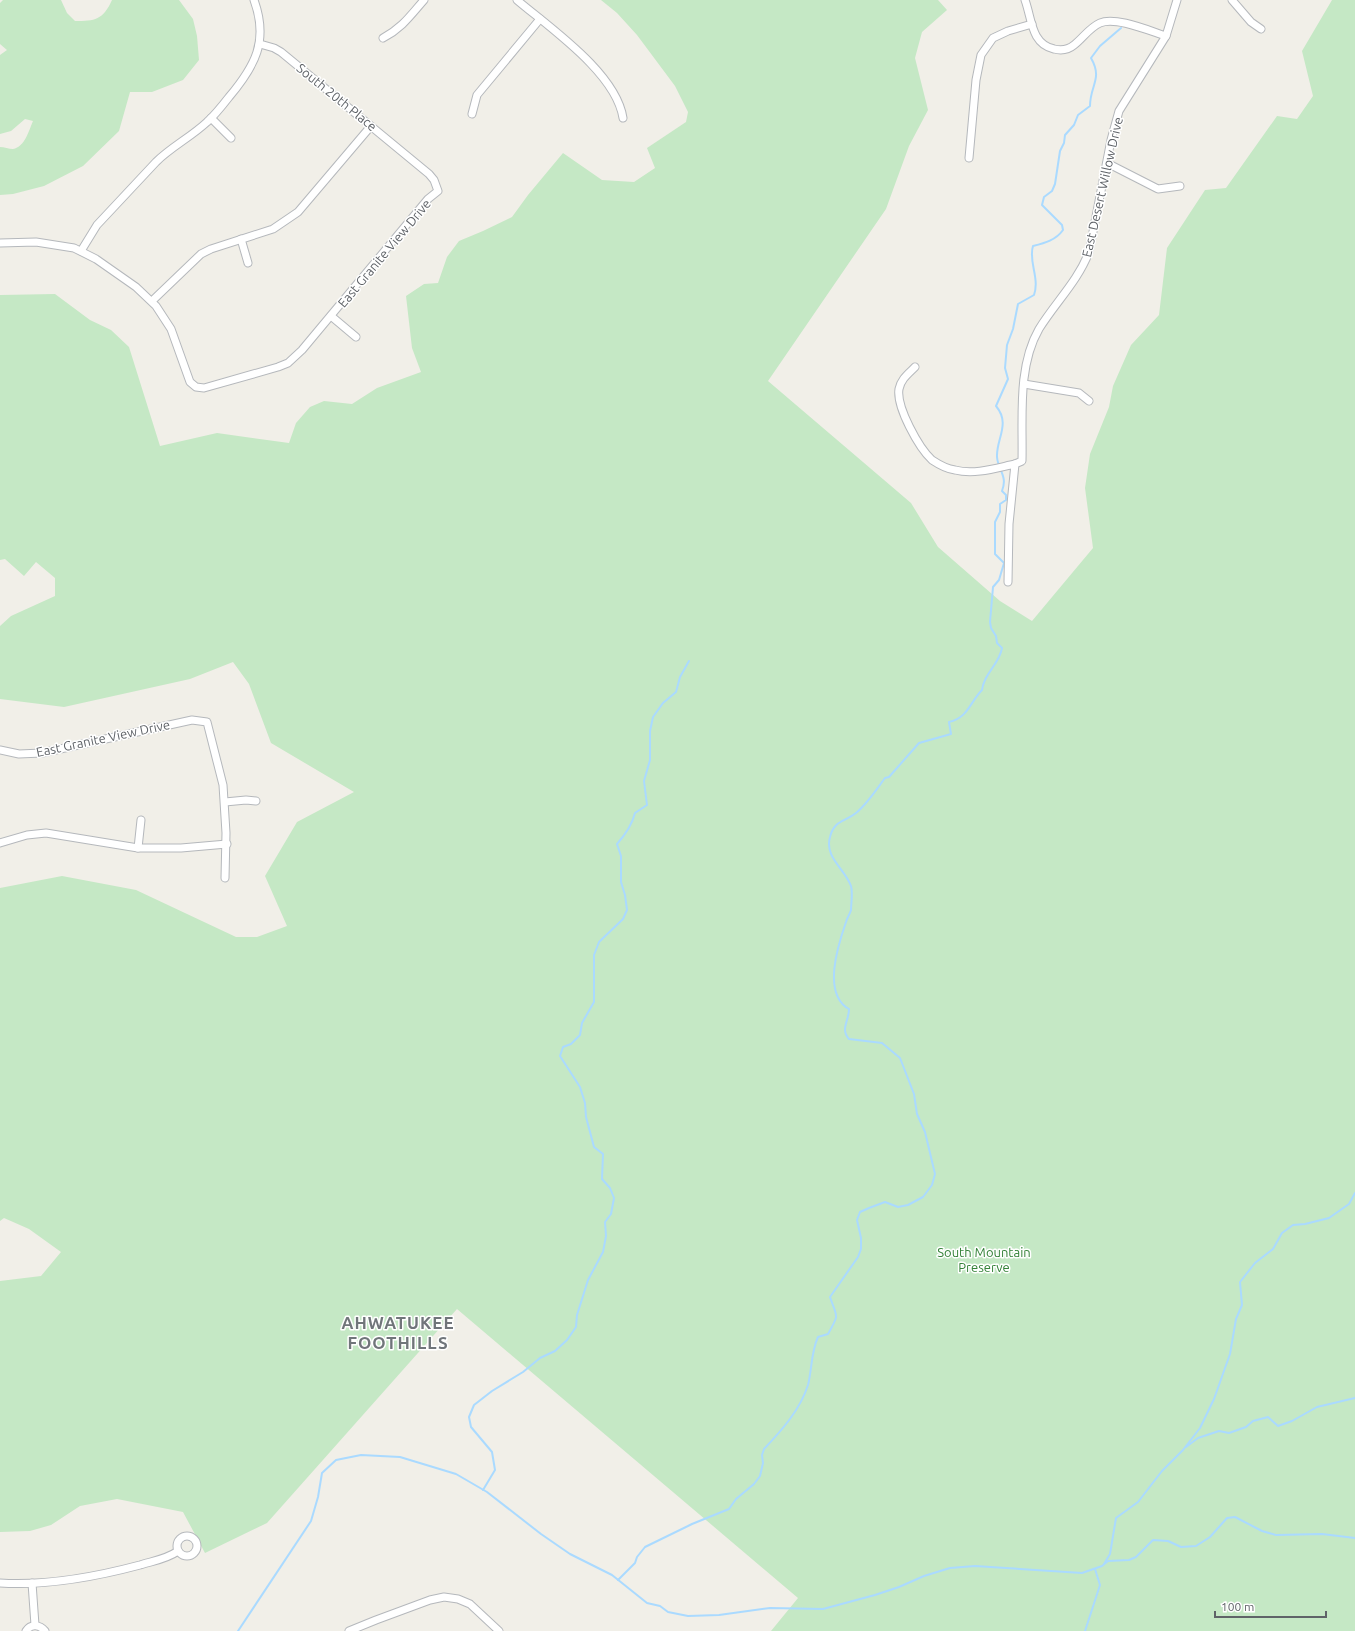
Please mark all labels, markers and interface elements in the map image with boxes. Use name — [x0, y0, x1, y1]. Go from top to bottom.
street label: South 20th Place — [294, 61, 380, 133]
street label: East Desert Willow Drive — [1079, 115, 1125, 259]
street label: East Granite View Drive — [335, 196, 433, 310]
street label: East Granite View Drive — [35, 717, 171, 759]
park label: South Mountain Preserve — [937, 1245, 1031, 1274]
district label: AHWATUKEE FOOTHILLS — [341, 1313, 455, 1352]
scale bar — [1215, 1593, 1326, 1619]
text: 100 m — [1221, 1600, 1254, 1613]

